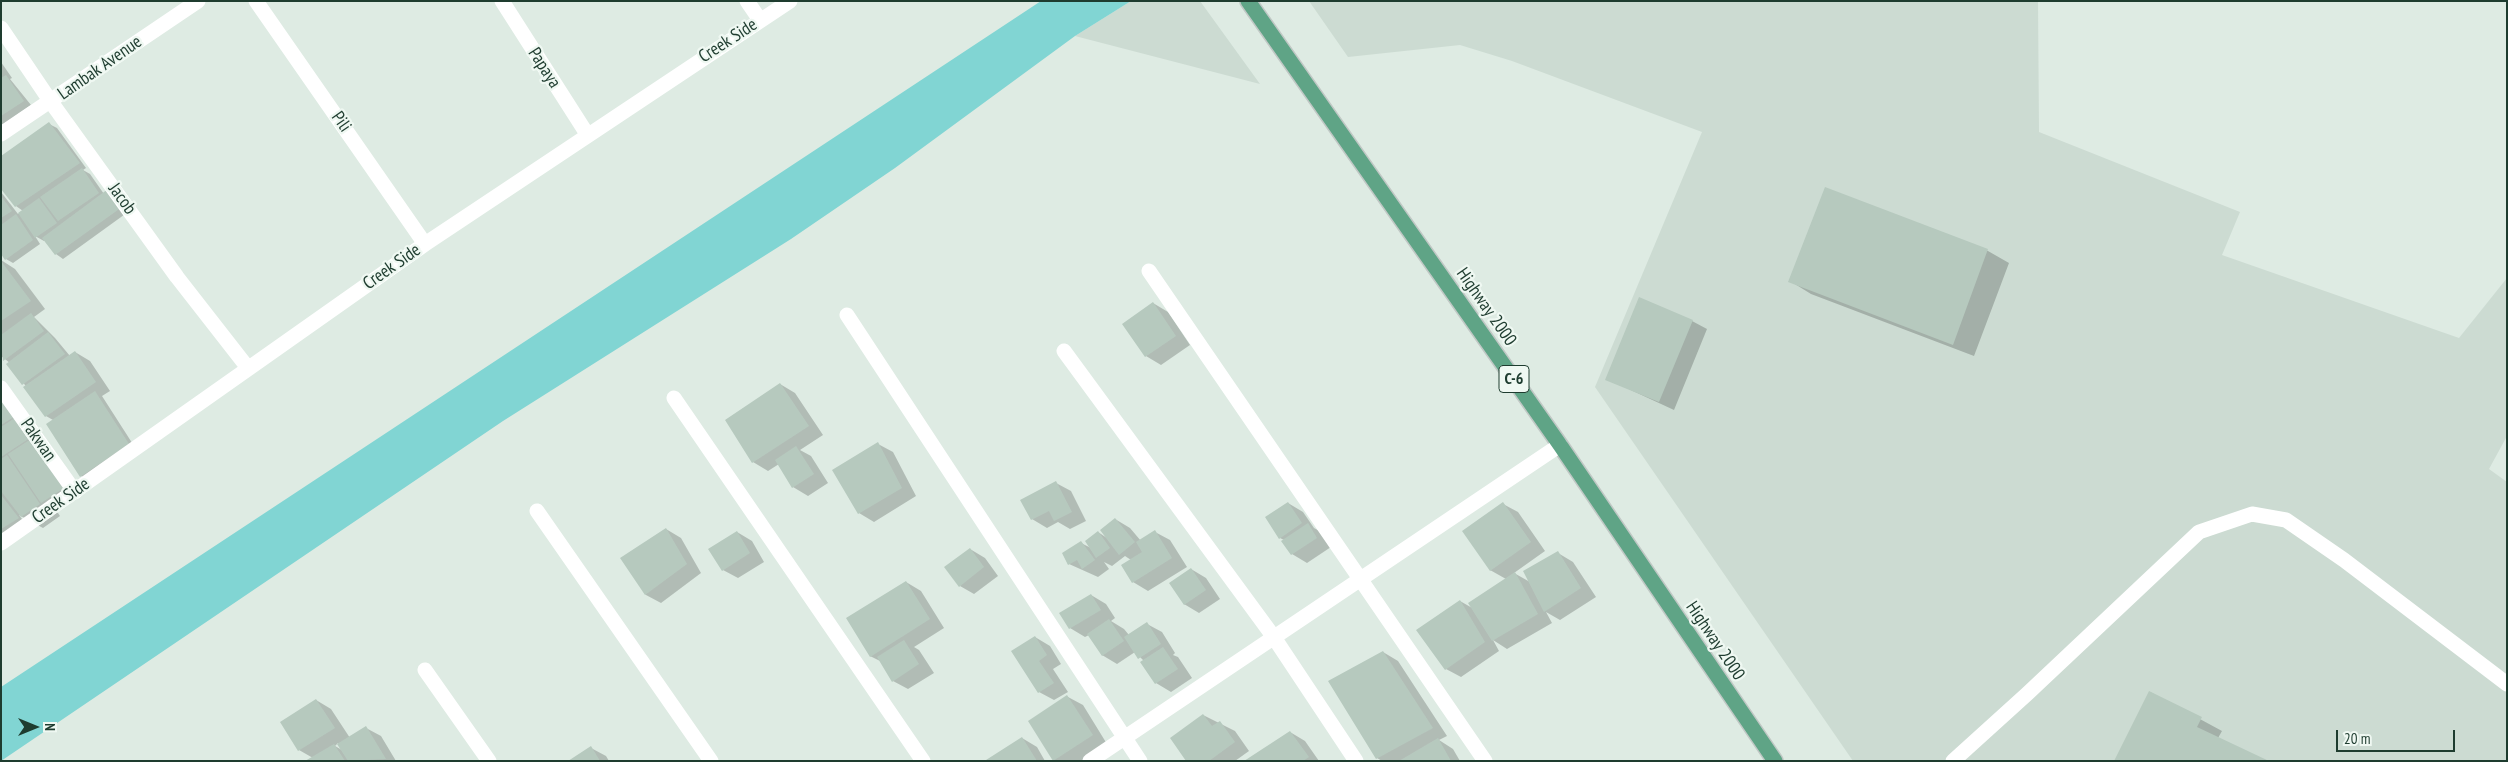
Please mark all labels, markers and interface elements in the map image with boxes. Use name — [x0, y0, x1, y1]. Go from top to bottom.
street label: Creek Side — [695, 14, 761, 68]
street label: Lambak Avenue — [54, 31, 146, 105]
street label: Papaya — [523, 44, 565, 92]
street label: Pili — [326, 108, 356, 136]
street label: Jacob — [103, 179, 141, 219]
street label: Creek Side — [359, 239, 425, 295]
street label: Highway 2000 — [1451, 264, 1521, 350]
road number: C-6 — [1499, 366, 1529, 392]
street label: Pakwan — [16, 414, 60, 466]
street label: Creek Side — [28, 473, 94, 529]
street label: Highway 2000 — [1681, 598, 1749, 684]
north arrow — [10, 702, 60, 752]
scale bar — [2338, 720, 2457, 752]
text: N — [41, 723, 59, 731]
text: 20 m — [2344, 729, 2370, 748]

